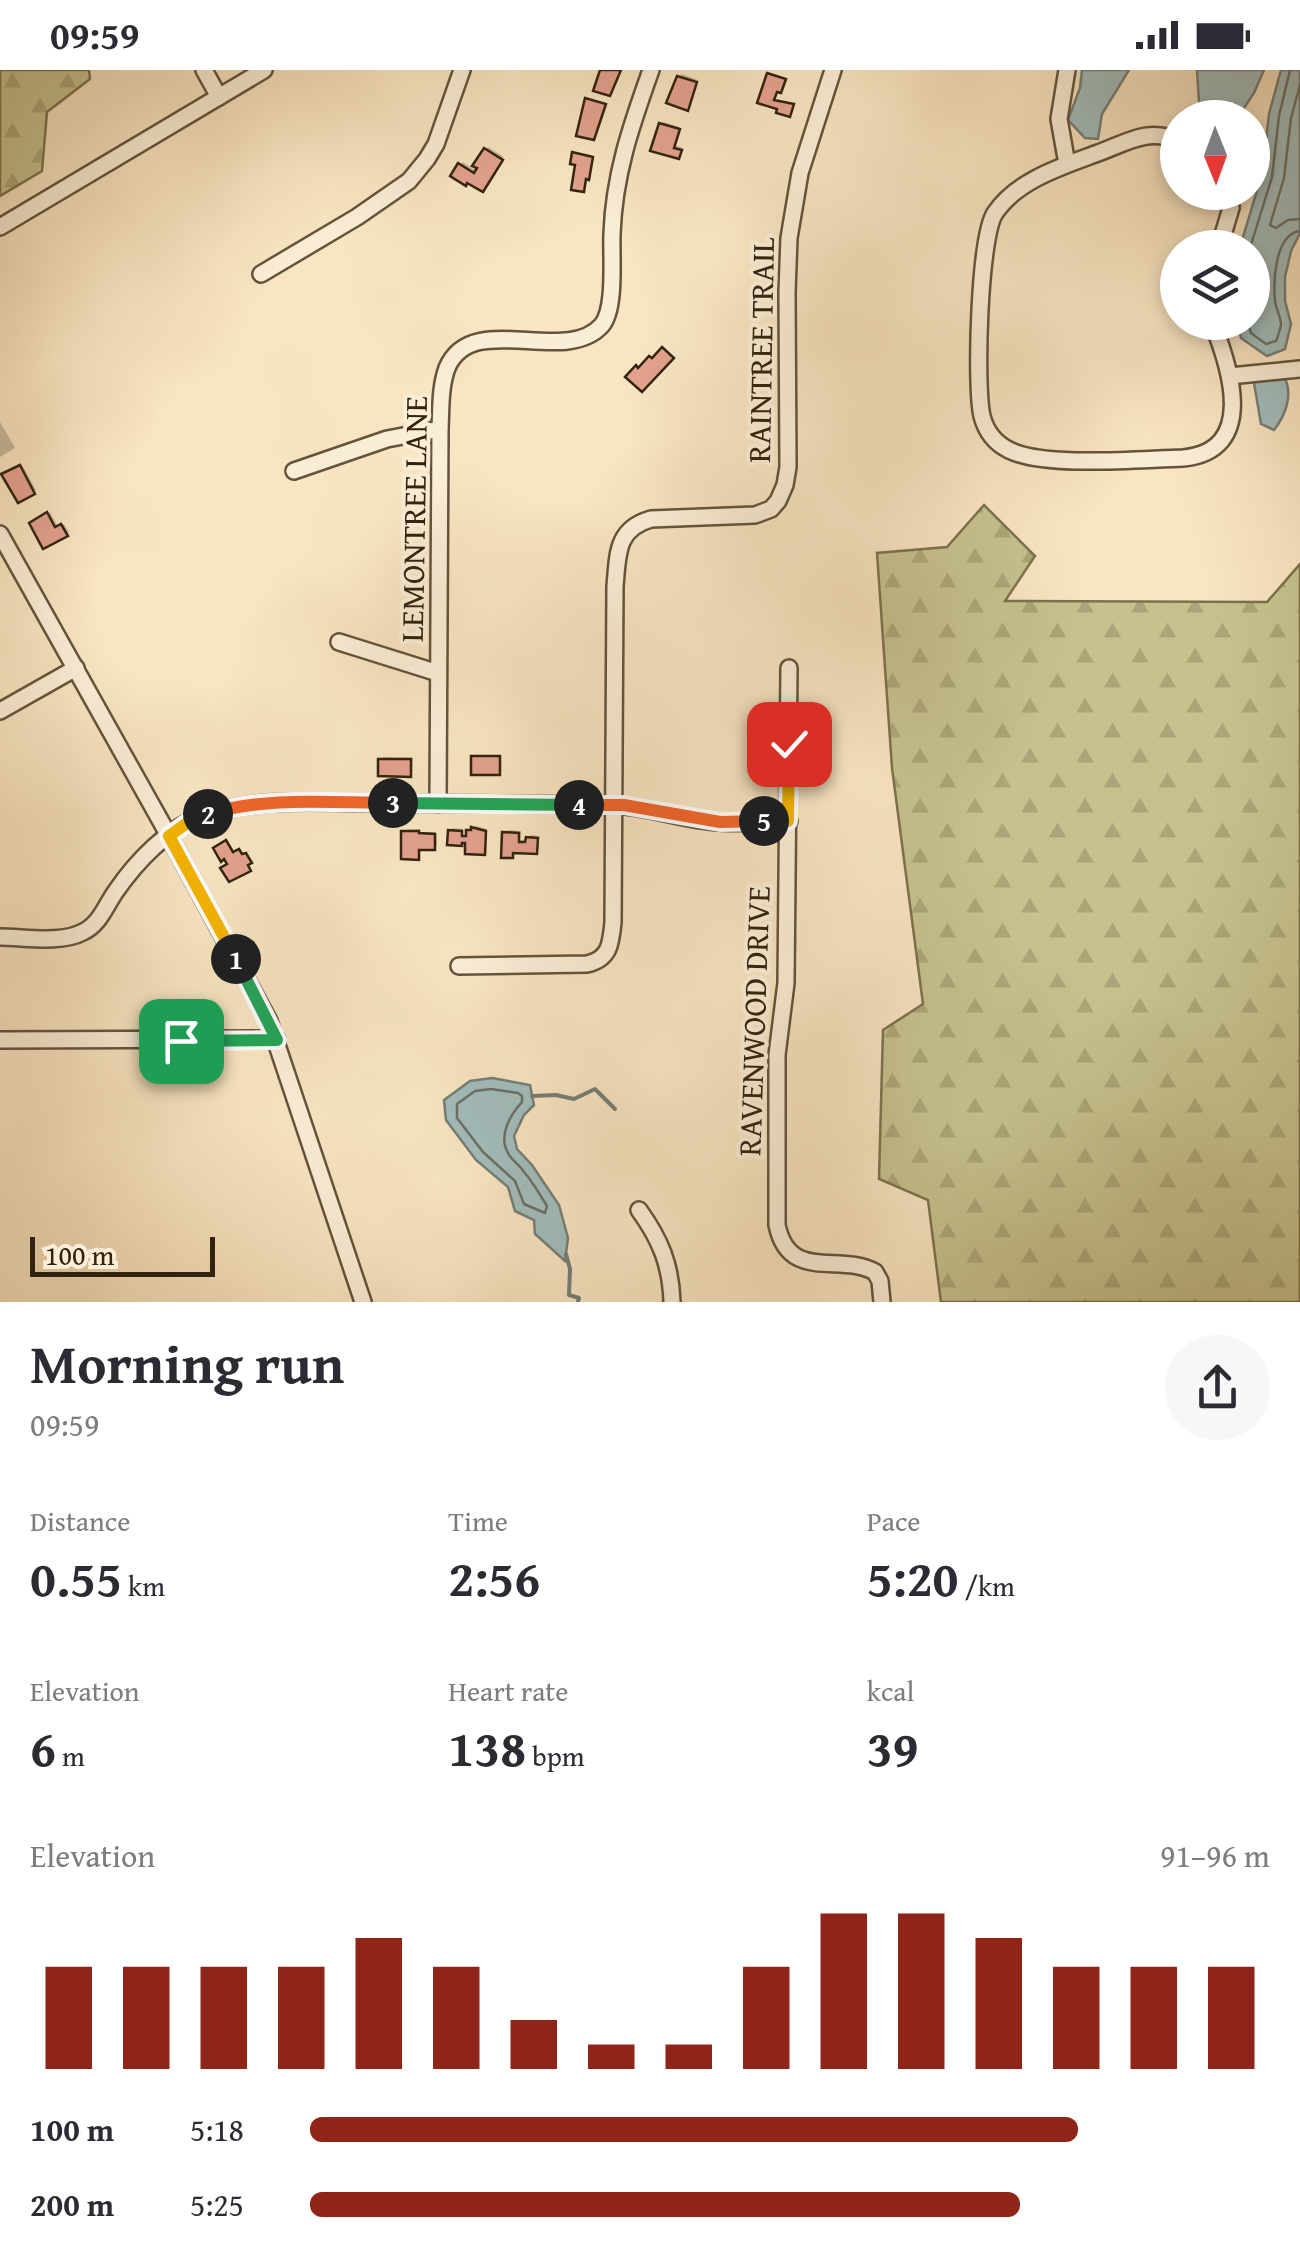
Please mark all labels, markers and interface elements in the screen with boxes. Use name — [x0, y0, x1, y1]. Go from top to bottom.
text: 09:59 — [50, 7, 140, 63]
north arrow — [1160, 100, 1270, 210]
map controls — [1160, 100, 1270, 340]
button: layers — [1160, 230, 1270, 340]
street label: RAINTREE TRAIL — [735, 236, 786, 463]
street label: LEMONTREE LANE — [388, 395, 439, 643]
pin — [747, 702, 832, 787]
icon: check — [762, 717, 817, 772]
pin: 3 — [368, 778, 418, 828]
pin: 4 — [554, 780, 604, 830]
text: 3 — [386, 782, 400, 823]
text: 4 — [572, 784, 586, 825]
pin: 2 — [183, 789, 233, 839]
text: 2 — [201, 793, 215, 834]
pin: 5 — [739, 796, 789, 846]
text: 5 — [757, 800, 771, 841]
street label: RAVENWOOD DRIVE — [725, 885, 782, 1157]
pin: 1 — [211, 934, 261, 984]
text: 1 — [229, 938, 243, 979]
pin — [139, 999, 224, 1084]
icon: arrive — [154, 1014, 209, 1069]
scale bar — [30, 1232, 215, 1276]
text: 100 m — [45, 1234, 114, 1275]
text: Morning run — [30, 1323, 344, 1403]
button: share — [1165, 1335, 1270, 1440]
text: 09:59 — [30, 1401, 99, 1448]
text: Distance — [30, 1500, 130, 1541]
text: Time — [448, 1500, 508, 1541]
text: Pace — [867, 1500, 921, 1541]
text: 0.55 — [30, 1541, 122, 1614]
text: 2:56 — [448, 1541, 540, 1614]
text: 5:20 — [867, 1541, 959, 1614]
text: km — [122, 1565, 165, 1606]
text: /km — [959, 1565, 1015, 1606]
text: Elevation — [30, 1670, 140, 1711]
text: Heart rate — [448, 1670, 568, 1711]
text: kcal — [867, 1670, 914, 1711]
text: 6 — [30, 1711, 56, 1784]
text: 138 — [448, 1711, 526, 1784]
text: 39 — [867, 1711, 918, 1784]
text: m — [56, 1735, 85, 1776]
text: bpm — [526, 1735, 585, 1776]
text: Elevation — [30, 1832, 155, 1879]
text: 91–96 m — [1160, 1832, 1270, 1879]
text: 100 m — [30, 2106, 114, 2153]
text: 5:18 — [190, 2106, 244, 2153]
text: 200 m — [30, 2181, 114, 2228]
text: 5:25 — [190, 2181, 244, 2228]

